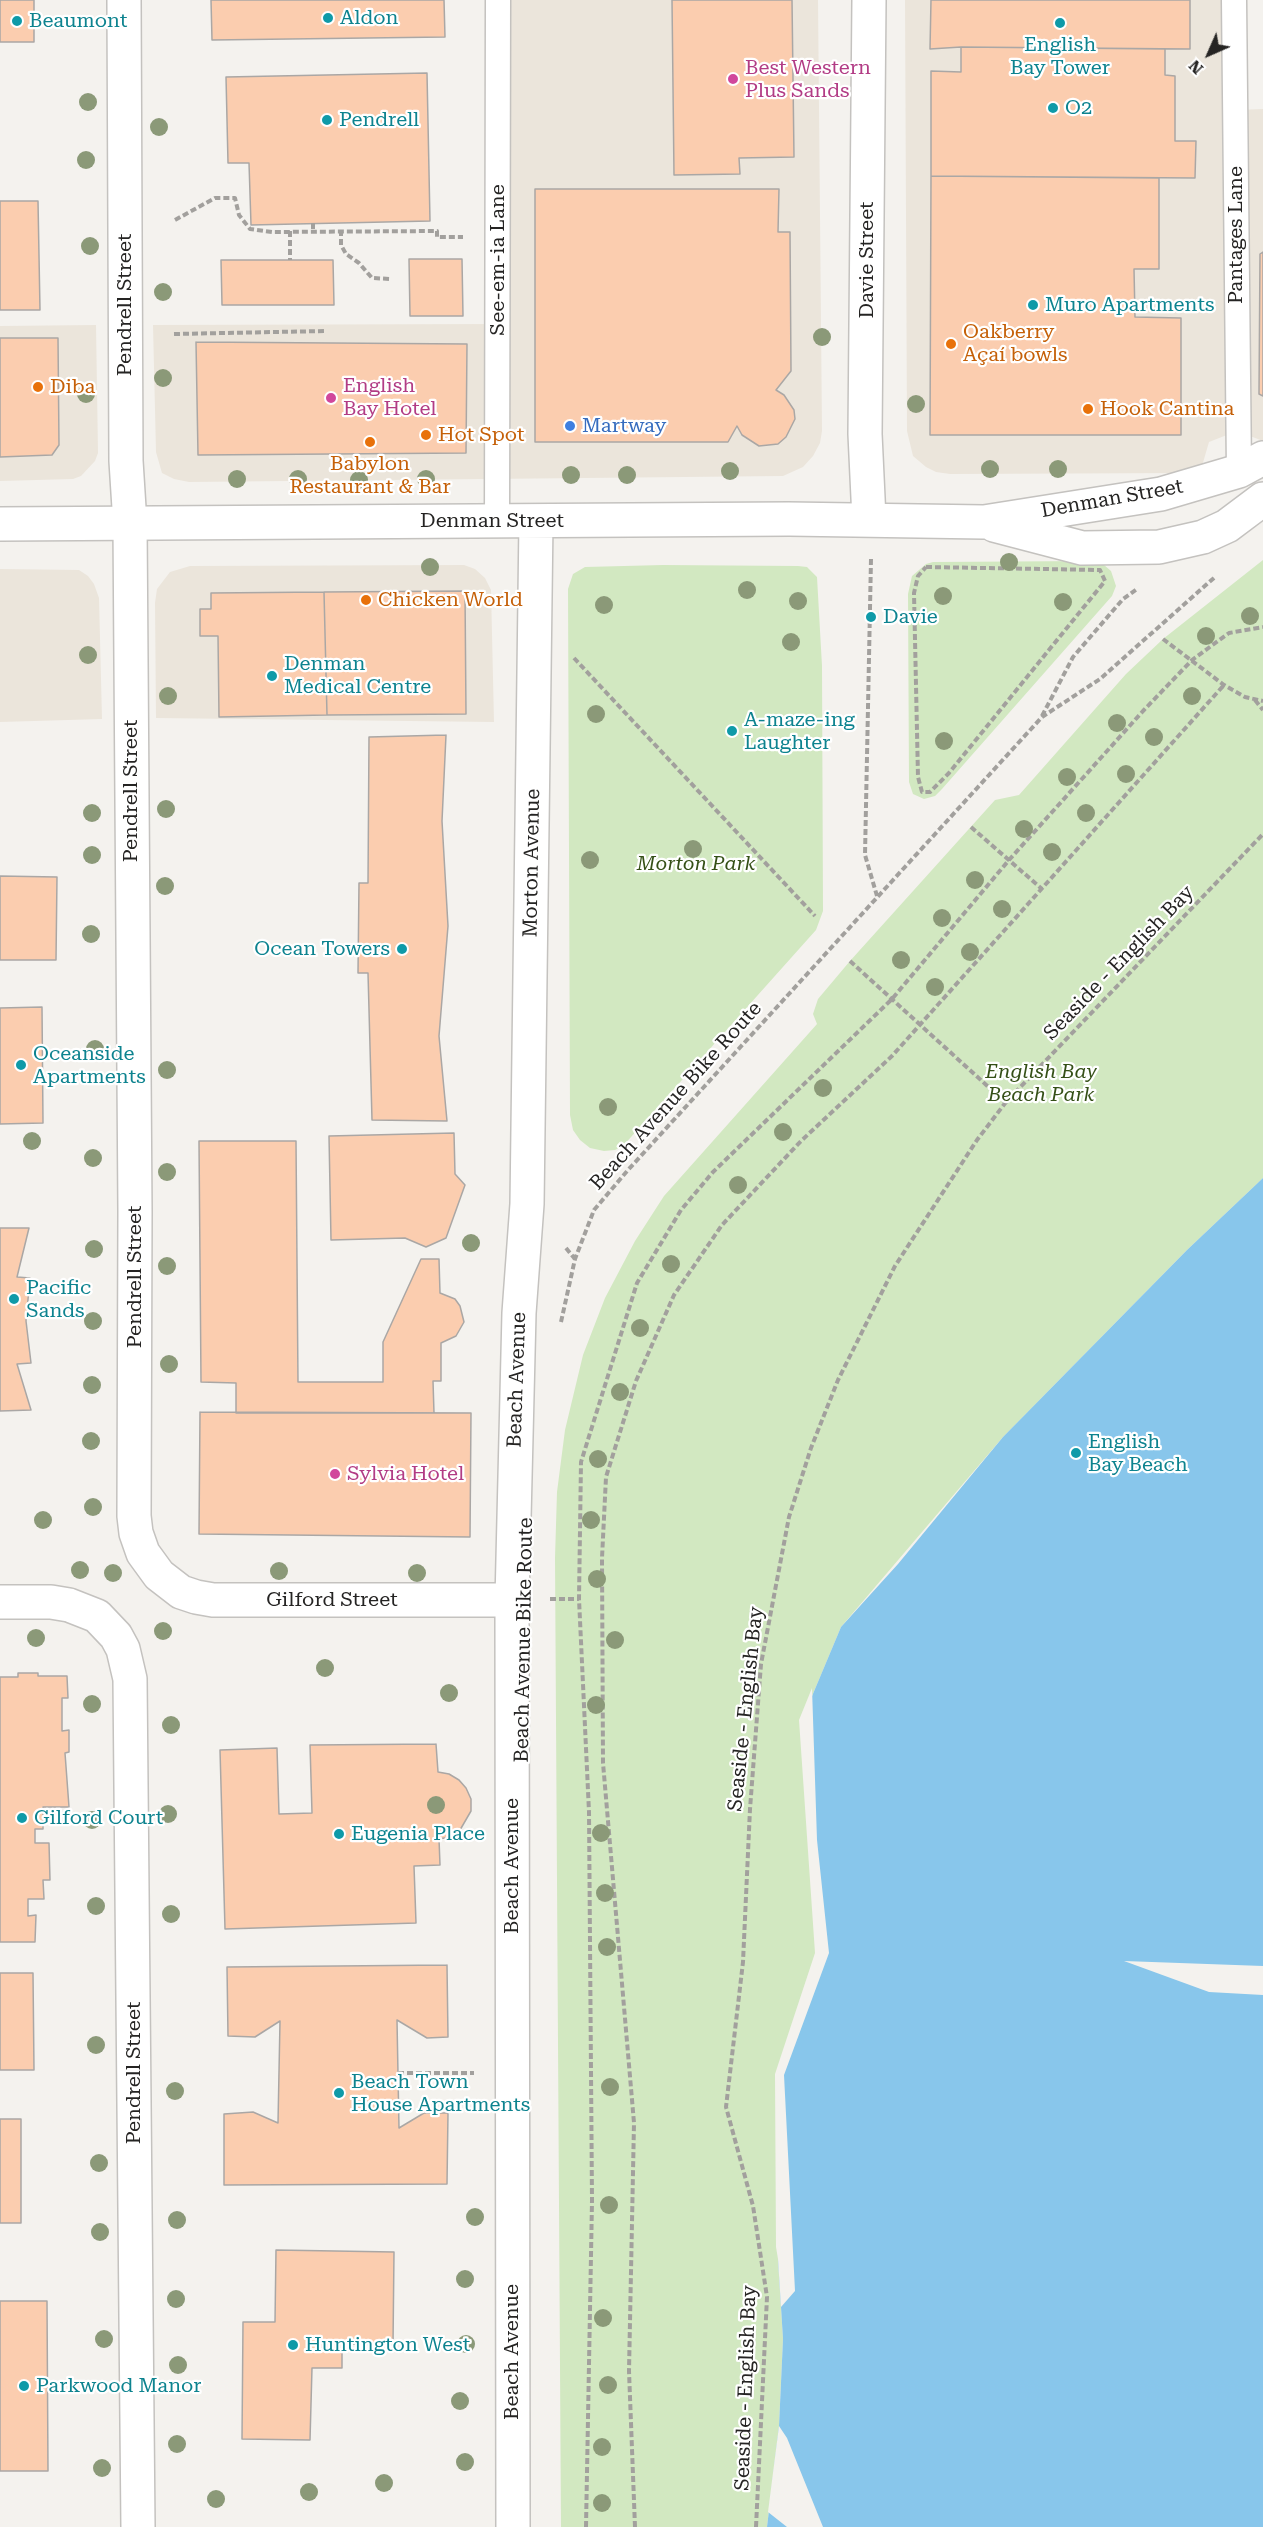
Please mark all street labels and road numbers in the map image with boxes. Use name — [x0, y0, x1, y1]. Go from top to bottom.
street label: Pantages Lane — [1224, 166, 1248, 304]
street label: See-em-ia Lane — [486, 184, 510, 336]
street label: Davie Street — [855, 201, 879, 319]
street label: Pendrell Street — [113, 234, 137, 376]
street label: Denman Street — [1039, 475, 1185, 523]
street label: Denman Street — [420, 509, 564, 533]
street label: Pendrell Street — [119, 720, 143, 862]
street label: Morton Avenue — [519, 788, 545, 938]
street label: Seaside - English Bay — [1039, 881, 1199, 1045]
street label: Beach Avenue Bike Route — [585, 997, 767, 1195]
street label: Pendrell Street — [123, 1206, 147, 1348]
street label: Beach Avenue — [503, 1312, 531, 1448]
street label: Beach Avenue Bike Route — [510, 1517, 538, 1763]
street label: Gilford Street — [266, 1588, 398, 1612]
street label: Seaside - English Bay — [723, 1605, 769, 1813]
street label: Beach Avenue — [500, 1798, 524, 1934]
street label: Pendrell Street — [122, 2002, 146, 2144]
street label: Beach Avenue — [500, 2284, 524, 2420]
street label: Seaside - English Bay — [730, 2285, 762, 2491]

